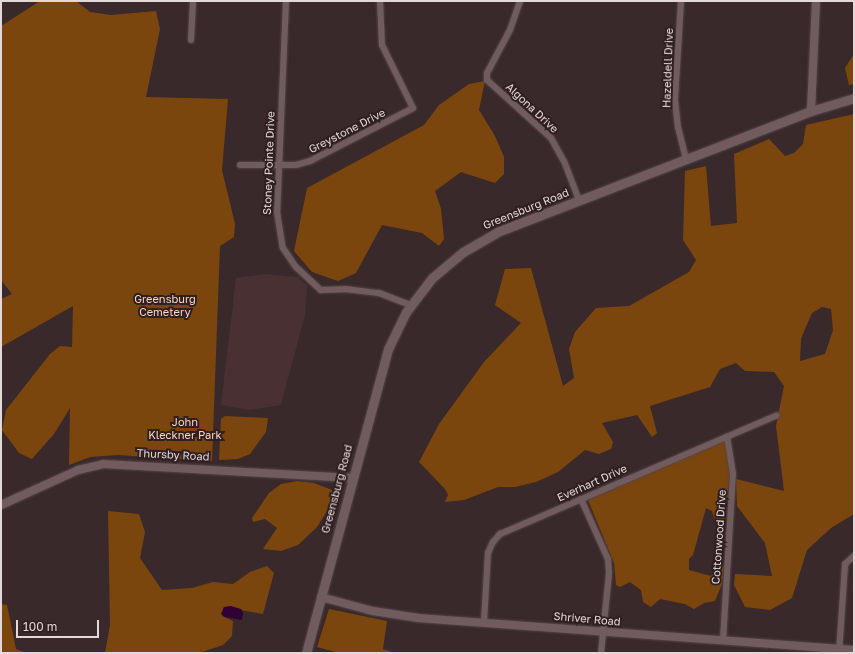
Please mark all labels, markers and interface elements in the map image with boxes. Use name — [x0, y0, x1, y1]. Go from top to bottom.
street label: Hazeldell Drive — [660, 28, 676, 108]
street label: Algona Drive — [503, 80, 561, 136]
street label: Greystone Drive — [306, 106, 388, 156]
street label: Stoney Pointe Drive — [261, 111, 277, 215]
street label: Greensburg Road — [481, 186, 571, 232]
park label: Greensburg Cemetery — [134, 293, 196, 319]
park label: John Kleckner Park — [148, 416, 222, 442]
street label: Greensburg Road — [319, 443, 355, 535]
street label: Thursby Road — [136, 447, 210, 463]
street label: Everhart Drive — [555, 462, 629, 504]
street label: Cottonwood Drive — [709, 489, 729, 585]
street label: Shriver Road — [553, 609, 621, 629]
scale bar — [18, 612, 101, 638]
text: 100 m — [23, 619, 57, 634]

